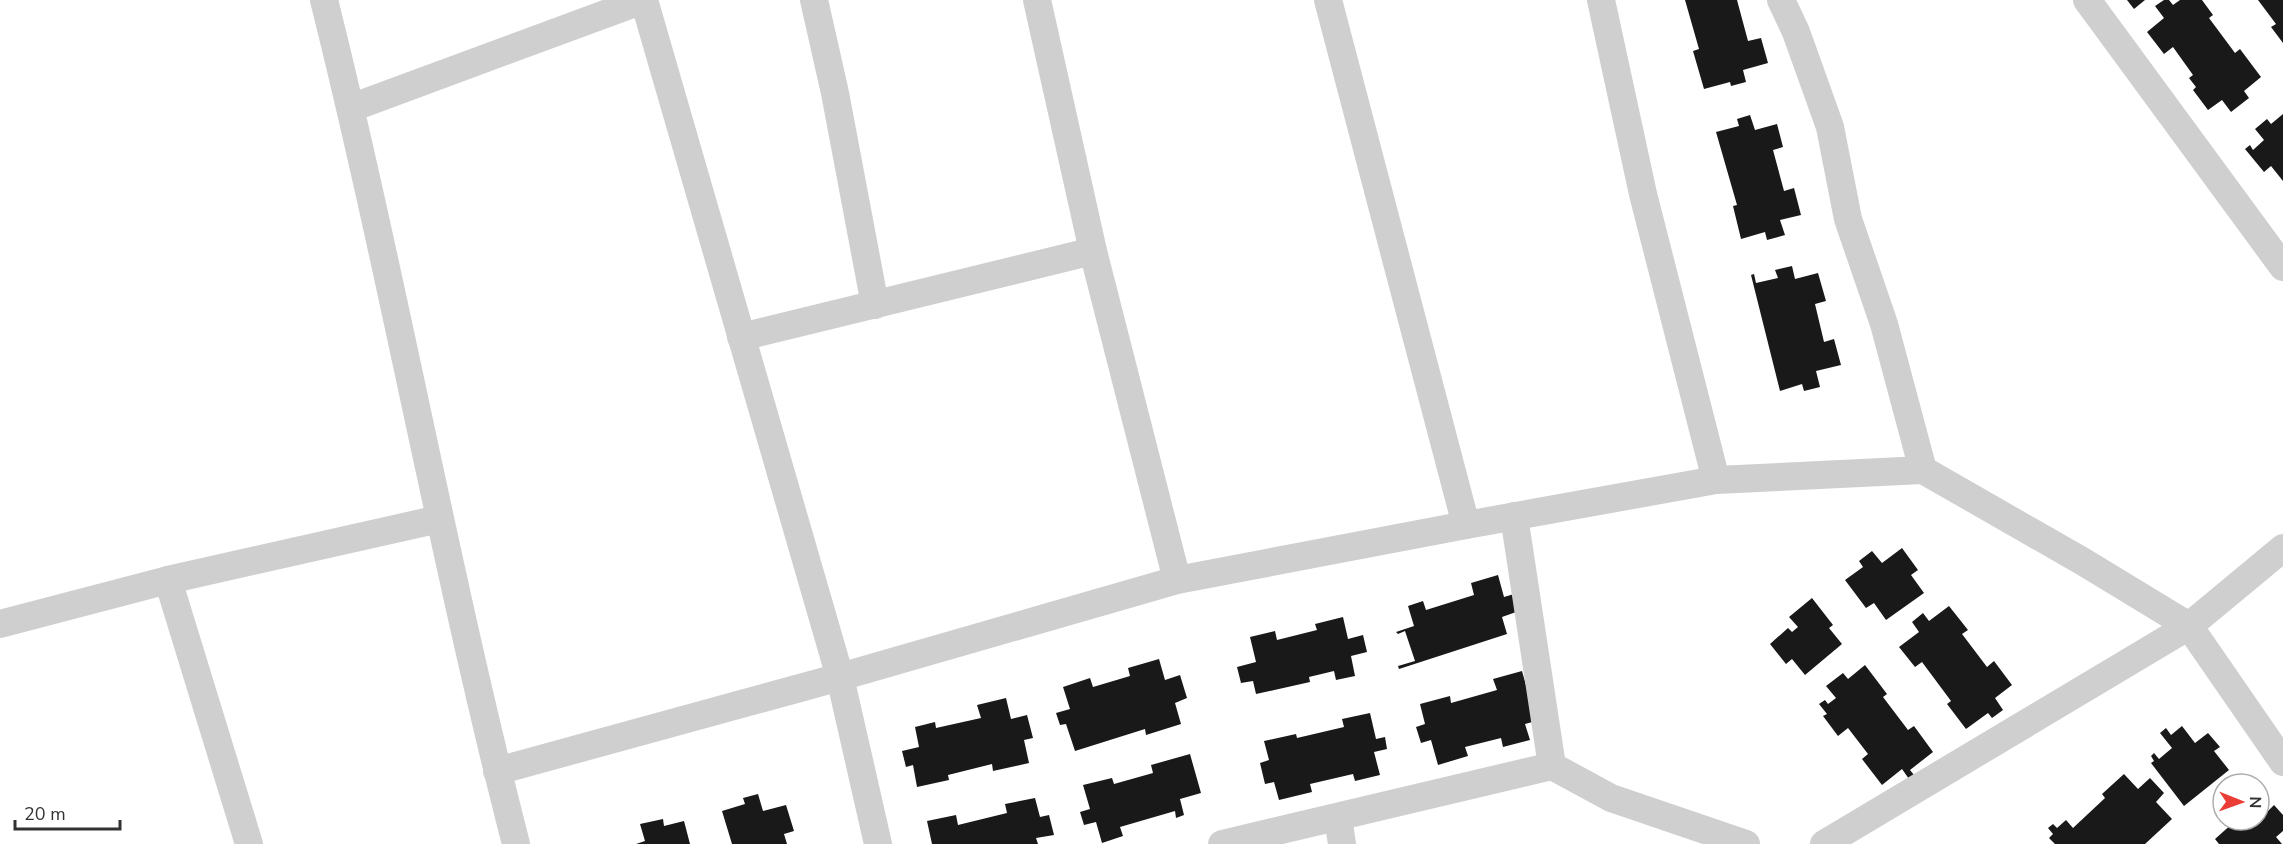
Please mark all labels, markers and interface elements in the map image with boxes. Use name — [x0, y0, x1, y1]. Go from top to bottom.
north arrow — [2211, 772, 2271, 832]
scale bar — [15, 793, 120, 831]
text: N — [2244, 796, 2266, 808]
text: 20 m — [24, 802, 66, 826]

